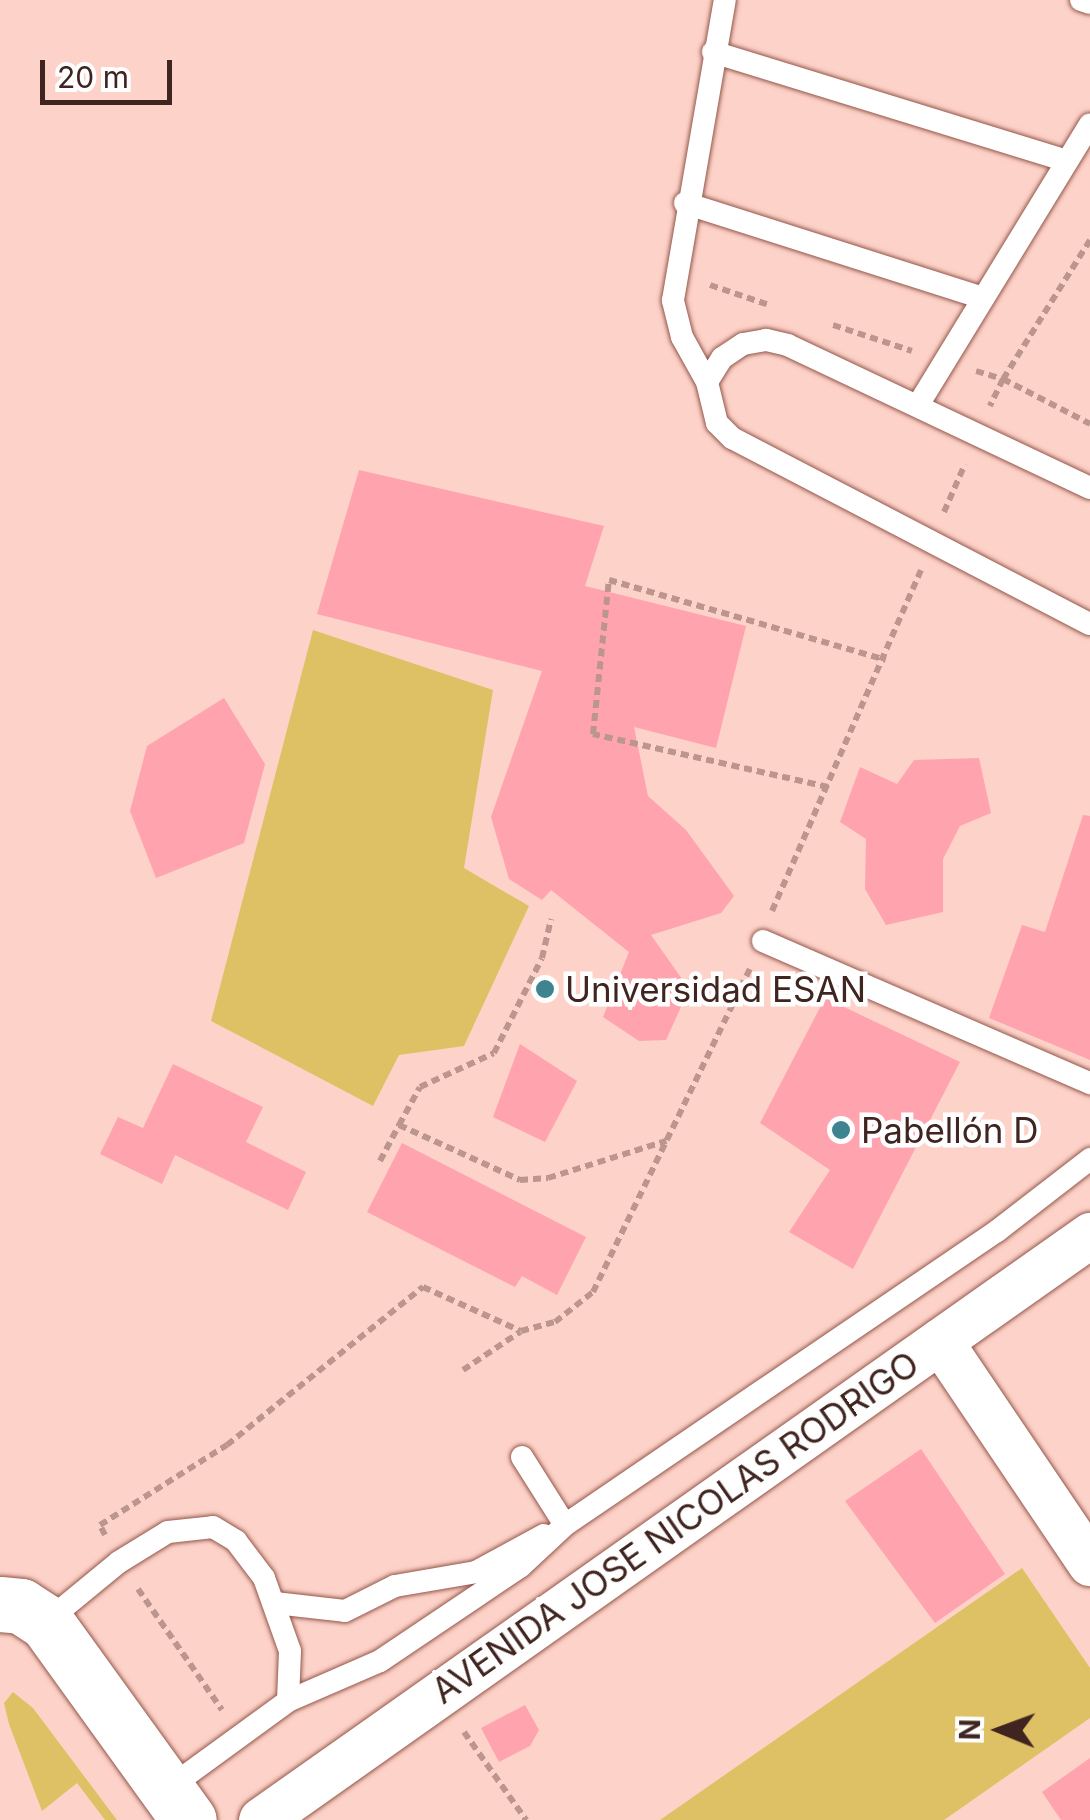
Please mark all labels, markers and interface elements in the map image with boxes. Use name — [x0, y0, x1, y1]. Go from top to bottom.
scale bar — [45, 40, 178, 102]
text: 20 m — [57, 59, 129, 95]
place label: Universidad ESAN — [565, 968, 866, 1010]
marker: Universidad ESAN — [534, 978, 556, 1000]
place label: Pabellón D — [861, 1109, 1039, 1151]
marker: Pabellón D — [830, 1119, 852, 1141]
street label: AVENIDA JOSE NICOLAS RODRIGO — [424, 1342, 926, 1712]
north arrow — [950, 1680, 1050, 1780]
text: N — [953, 1719, 987, 1740]

